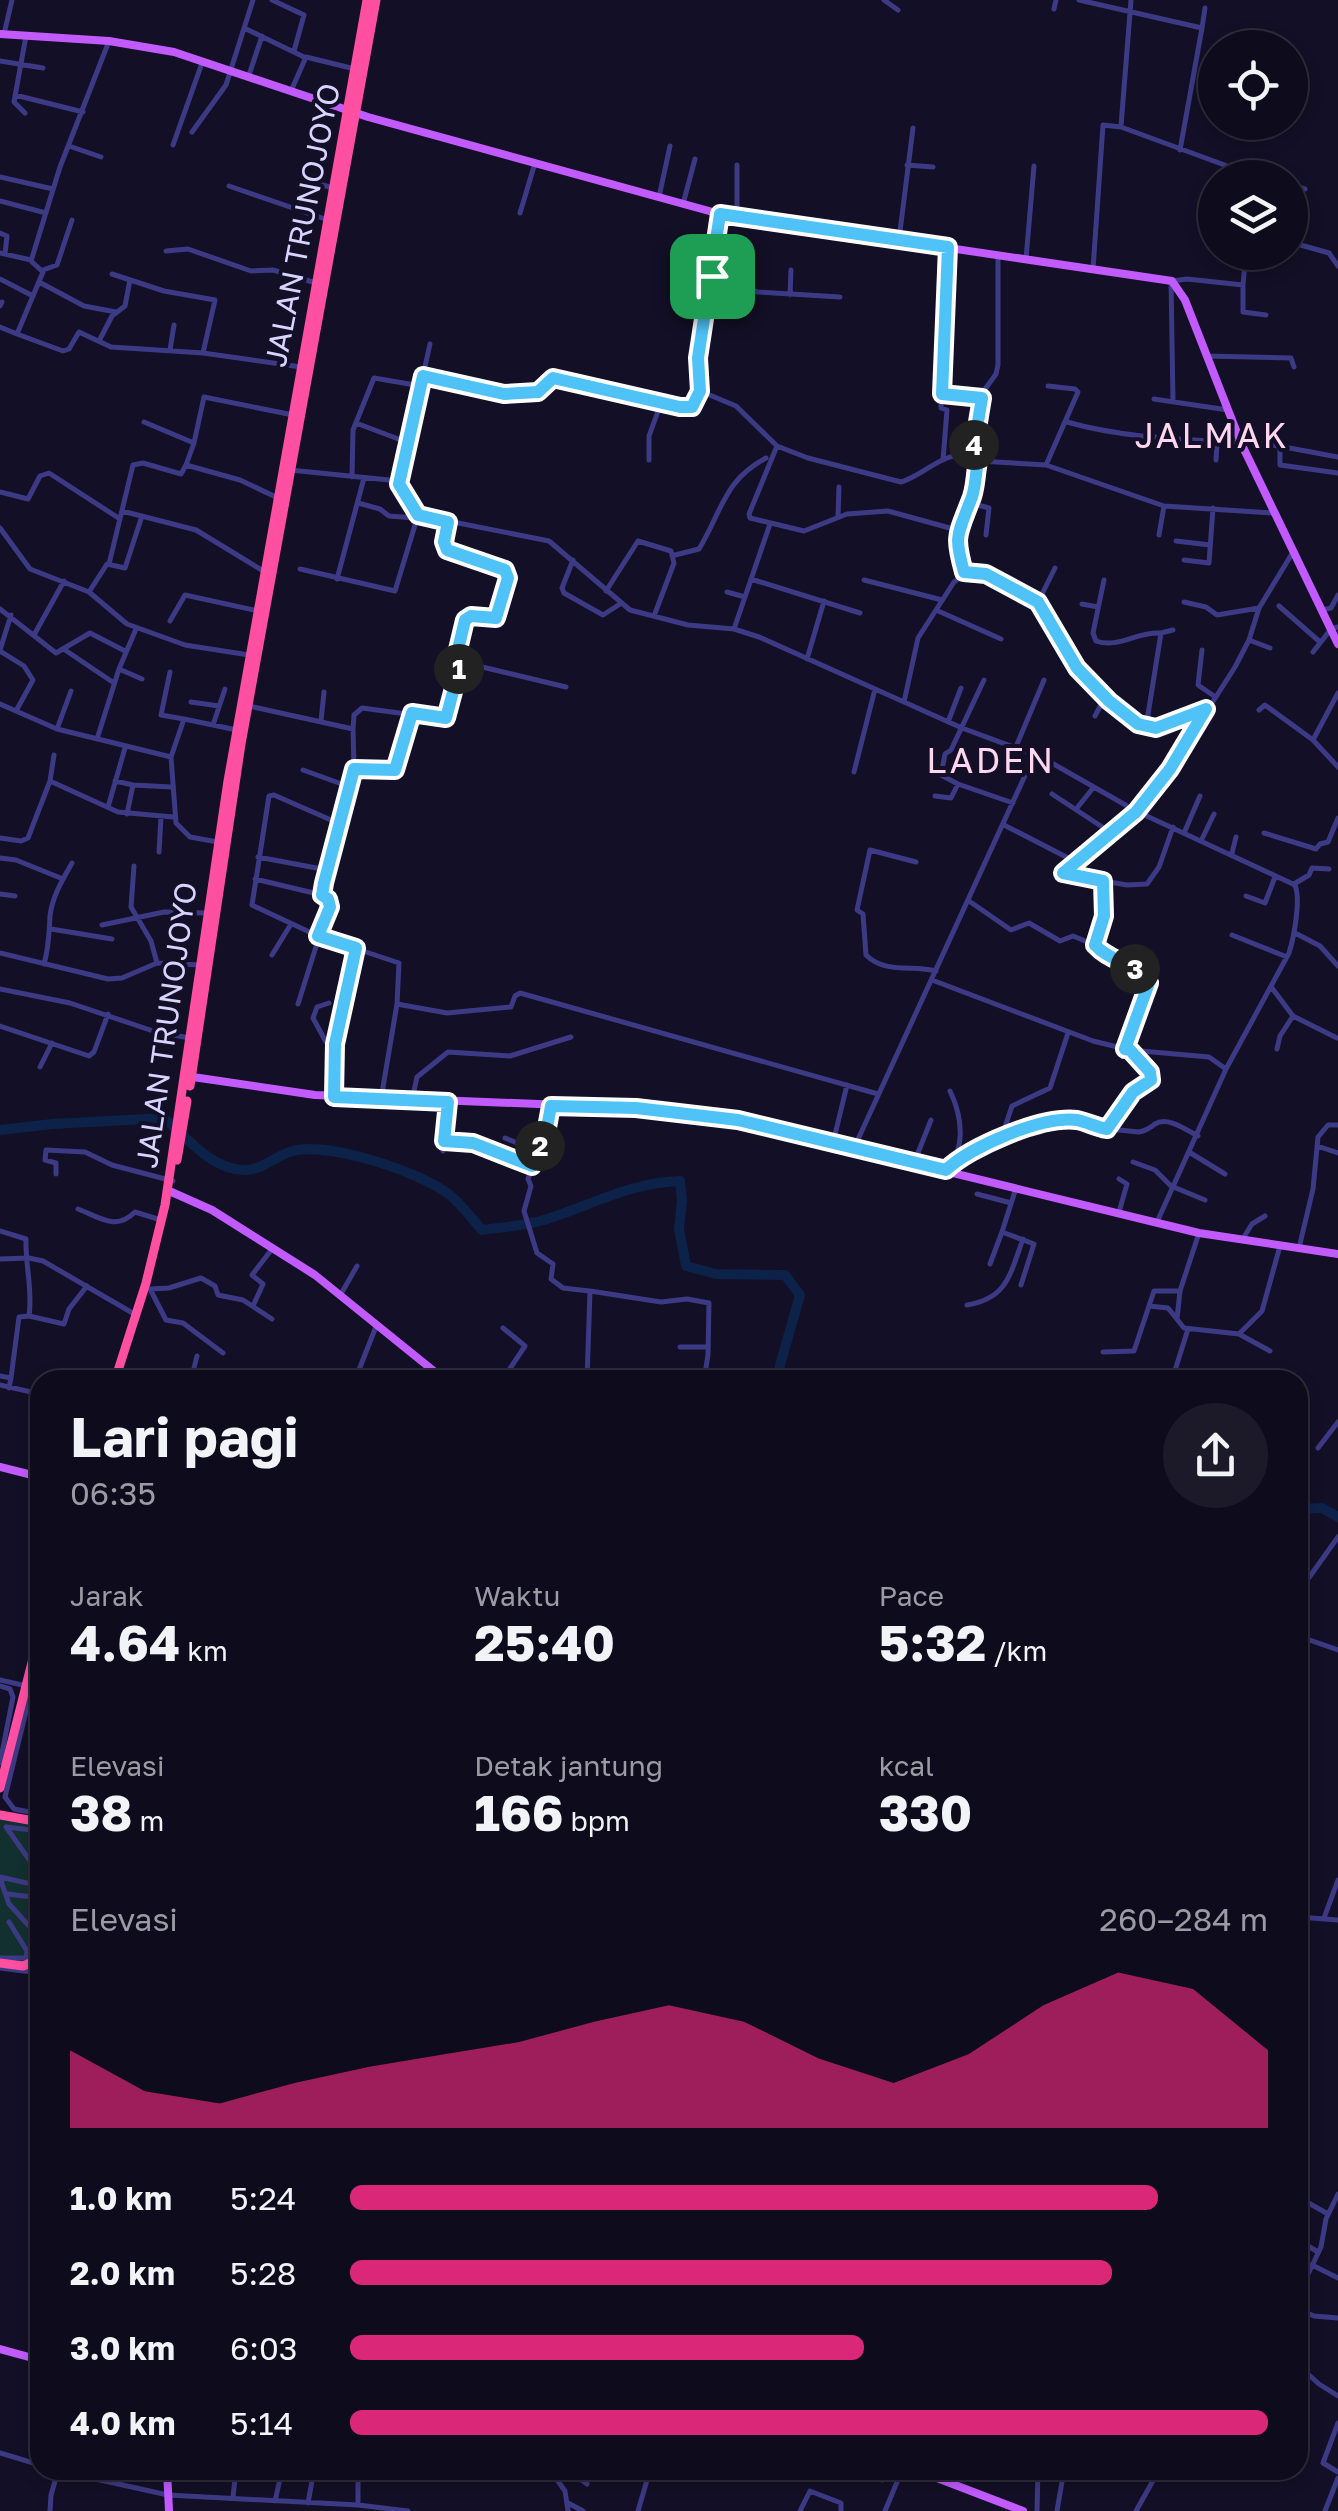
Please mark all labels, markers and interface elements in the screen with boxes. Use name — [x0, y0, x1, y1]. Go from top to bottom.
map controls — [1198, 30, 1308, 270]
button: locate — [1198, 30, 1308, 140]
street label: JALAN TRUNOJOYO — [257, 80, 347, 370]
button: layers — [1198, 160, 1308, 270]
pin — [670, 234, 755, 319]
icon: arrive — [685, 249, 740, 304]
district label: JALMAK — [1135, 414, 1289, 456]
pin: 4 — [949, 420, 999, 470]
text: 4 — [965, 428, 983, 461]
pin: 1 — [434, 644, 484, 694]
text: 1 — [452, 652, 466, 685]
district label: LADEN — [926, 739, 1056, 781]
street label: JALAN TRUNOJOYO — [128, 880, 204, 1170]
pin: 3 — [1110, 944, 1160, 994]
text: 3 — [1126, 952, 1144, 985]
pin: 2 — [515, 1121, 565, 1171]
text: 2 — [531, 1129, 549, 1162]
text: Lari pagi — [70, 1403, 299, 1469]
button: share — [1163, 1403, 1268, 1508]
text: 06:35 — [70, 1474, 156, 1512]
text: Jarak — [70, 1579, 144, 1612]
text: Waktu — [474, 1579, 560, 1612]
text: Pace — [879, 1579, 944, 1612]
text: 4.64 — [70, 1612, 180, 1672]
text: 25:40 — [474, 1612, 615, 1672]
text: 5:32 — [879, 1612, 986, 1672]
text: km — [180, 1634, 228, 1667]
text: /km — [986, 1634, 1047, 1667]
text: Elevasi — [70, 1749, 164, 1782]
text: Detak jantung — [474, 1749, 663, 1782]
text: kcal — [879, 1749, 934, 1782]
text: 38 — [70, 1782, 133, 1842]
text: 166 — [474, 1782, 564, 1842]
text: 330 — [879, 1782, 972, 1842]
text: m — [133, 1804, 164, 1837]
text: bpm — [564, 1804, 630, 1837]
text: Elevasi — [70, 1900, 178, 1938]
text: 260–284 m — [1099, 1900, 1268, 1938]
text: 1.0 km — [70, 2179, 172, 2217]
text: 5:24 — [230, 2179, 296, 2217]
text: 2.0 km — [70, 2254, 175, 2292]
text: 5:28 — [230, 2254, 296, 2292]
text: 3.0 km — [70, 2329, 175, 2367]
text: 6:03 — [230, 2329, 298, 2367]
text: 4.0 km — [70, 2404, 176, 2442]
text: 5:14 — [230, 2404, 293, 2442]

